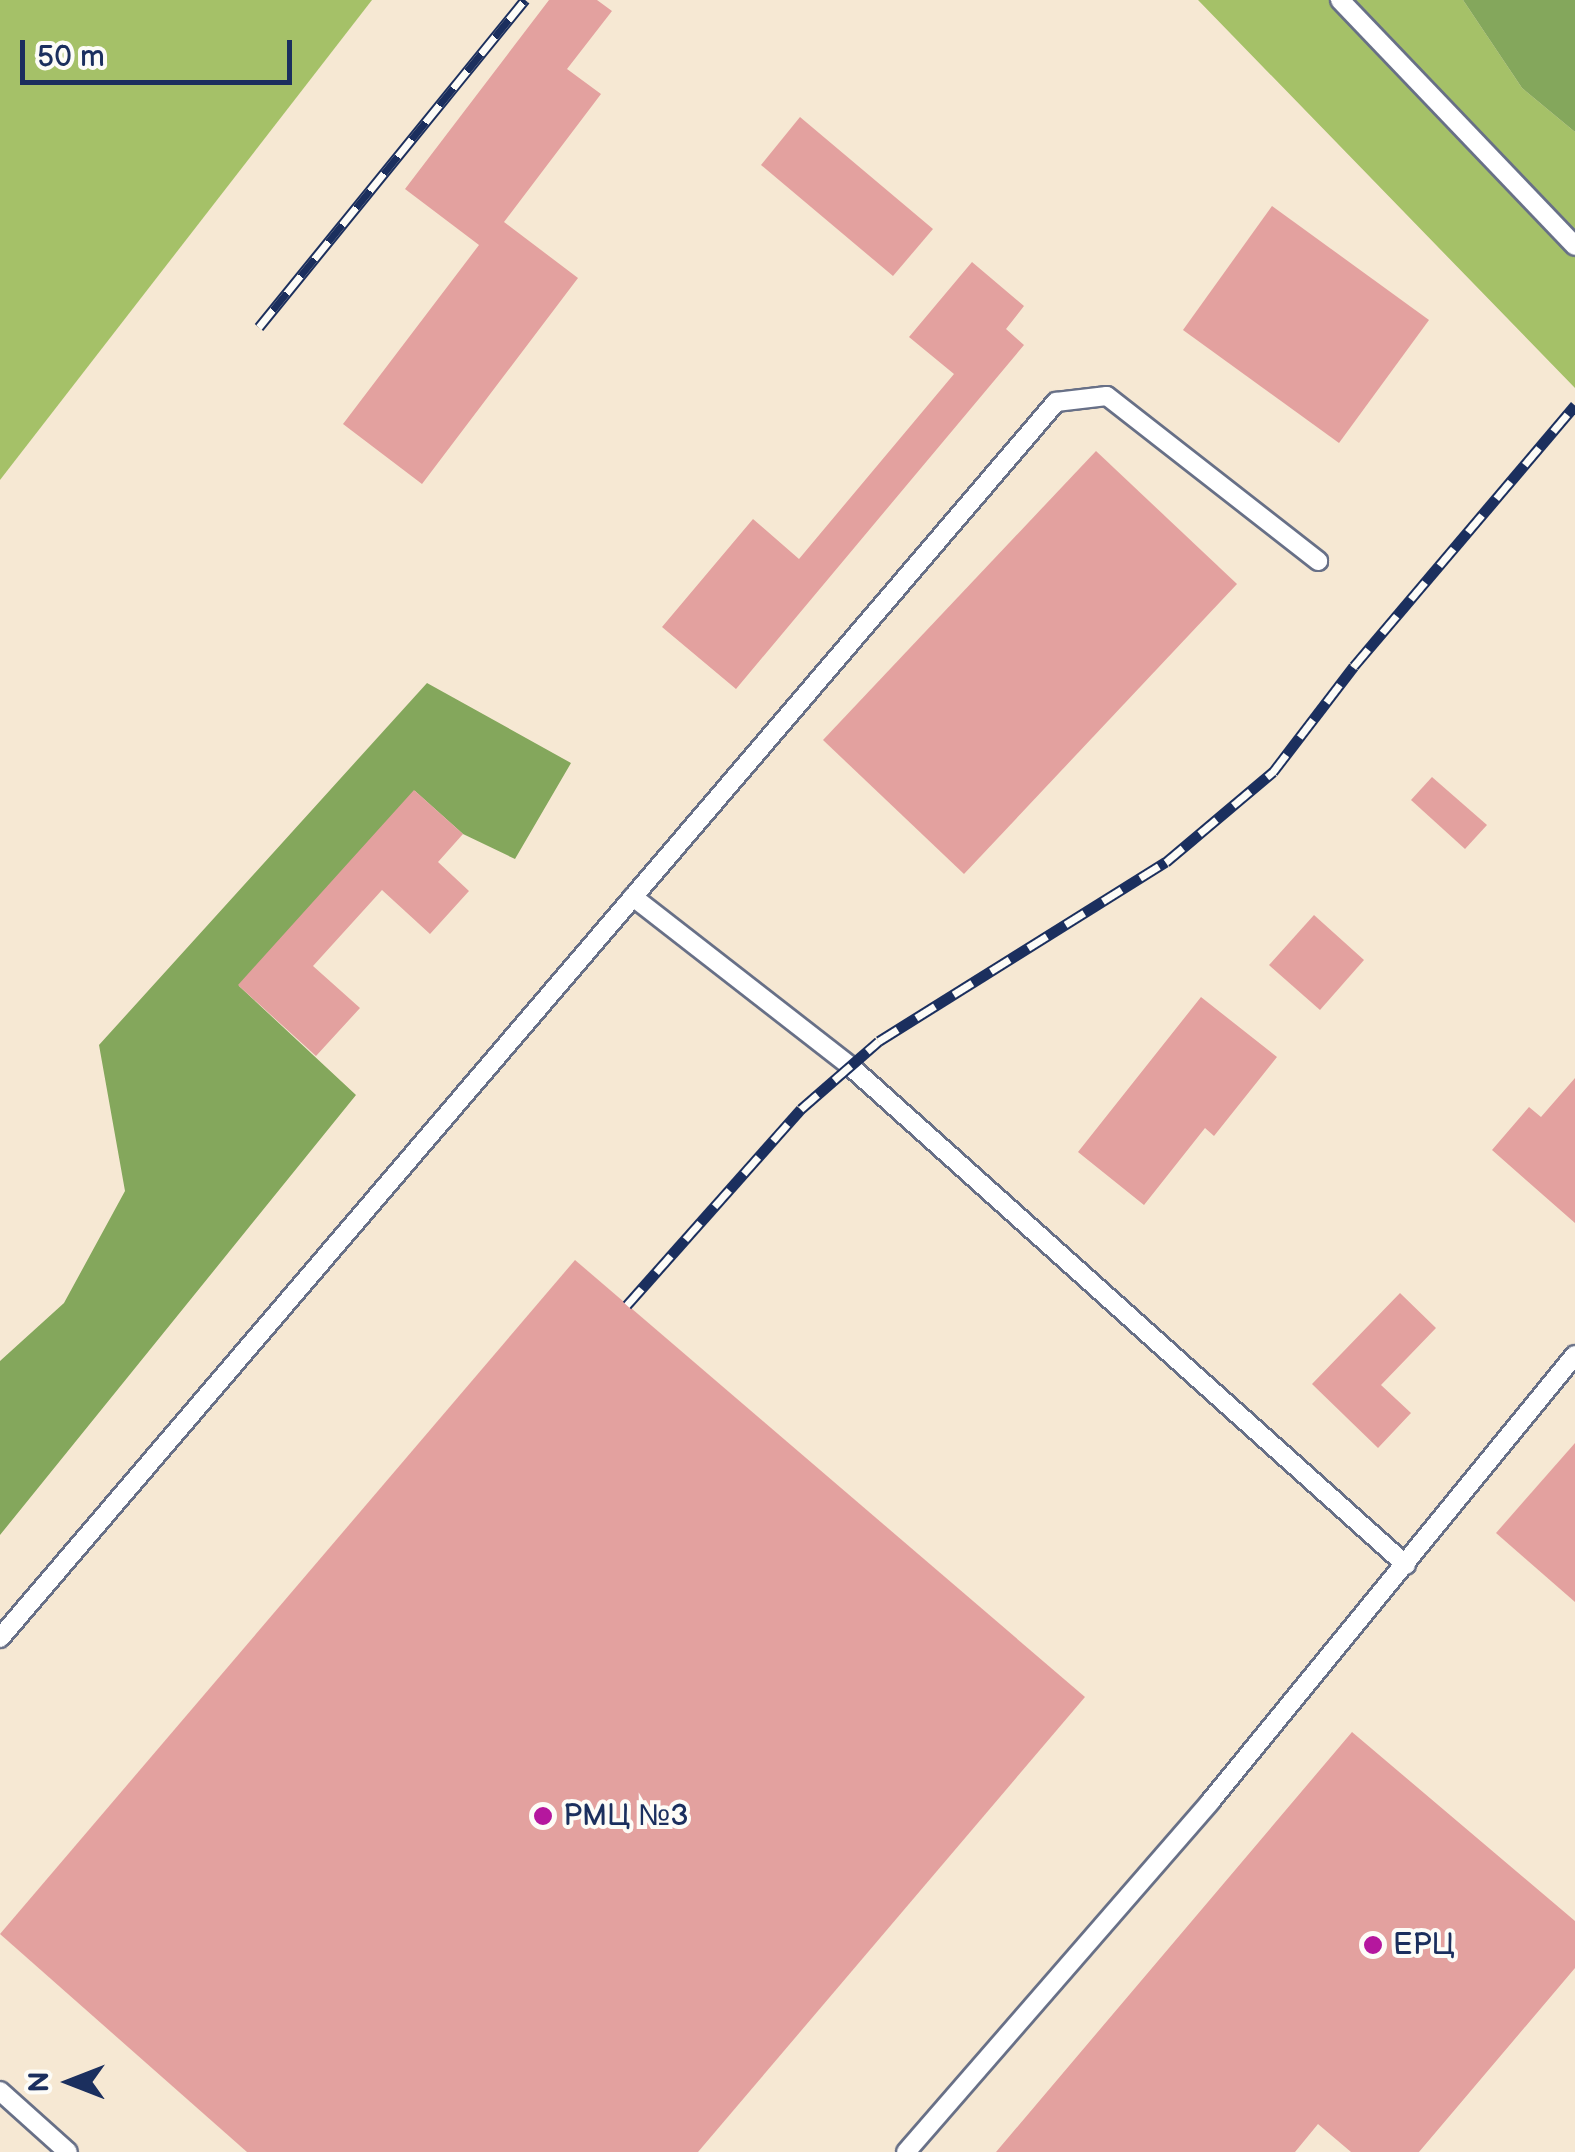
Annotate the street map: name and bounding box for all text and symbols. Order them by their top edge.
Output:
scale bar [25,20,298,82]
text: 50 m [37,39,105,75]
place label: РМЦ №3 [563,1798,689,1834]
marker: РМЦ №3 [532,1805,554,1827]
place label: ЕРЦ [1393,1927,1454,1963]
marker: ЕРЦ [1362,1934,1384,1956]
north arrow [20,2032,120,2132]
text: N [23,2071,56,2093]

